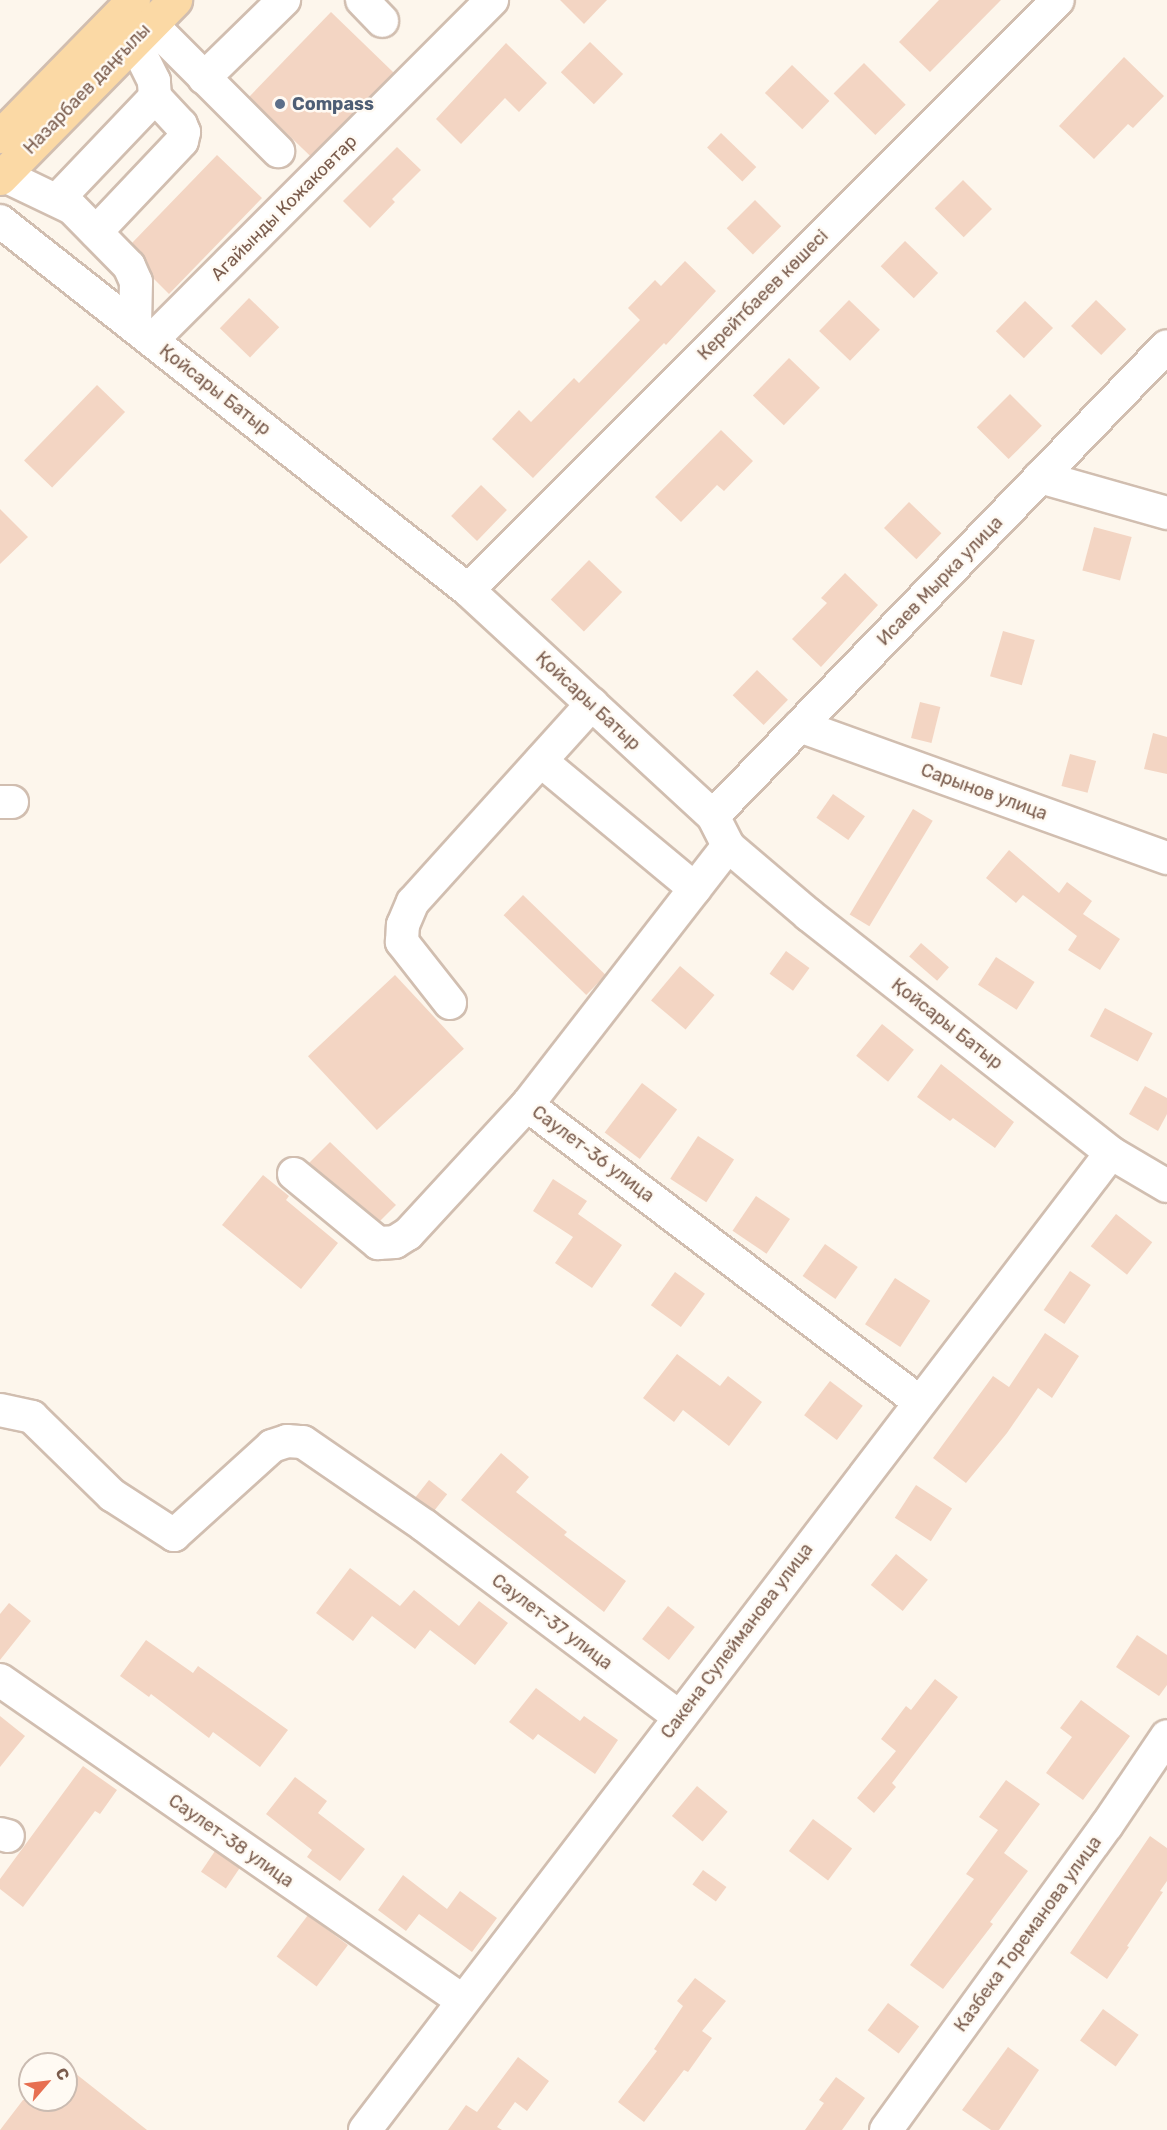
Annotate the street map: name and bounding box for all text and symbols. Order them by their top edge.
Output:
street label: Назарбаев даңғылы [19,19,155,159]
place label: Compass [292,93,374,115]
marker: Compass [273,97,287,111]
street label: Агайынды Кожаковтар [207,131,361,285]
street label: Керейтбаеев көшесі [693,225,833,365]
street label: Қойсары Батыр [155,340,275,440]
street label: Исаев Мырка улица [873,512,1007,650]
street label: Қойсары Батыр [531,647,645,755]
street label: Сарынов улица [918,759,1050,825]
street label: Қойсары Батыр [887,974,1007,1074]
street label: Саулет-36 улица [528,1101,658,1207]
street label: Сакена Сулейманова улица [656,1539,818,1743]
street label: Саулет-37 улица [487,1570,617,1674]
street label: Саулет-38 улица [164,1790,298,1892]
street label: Казбека Тореманова улица [950,1832,1106,2036]
north arrow [18,2052,78,2112]
text: С [52,2065,74,2084]

